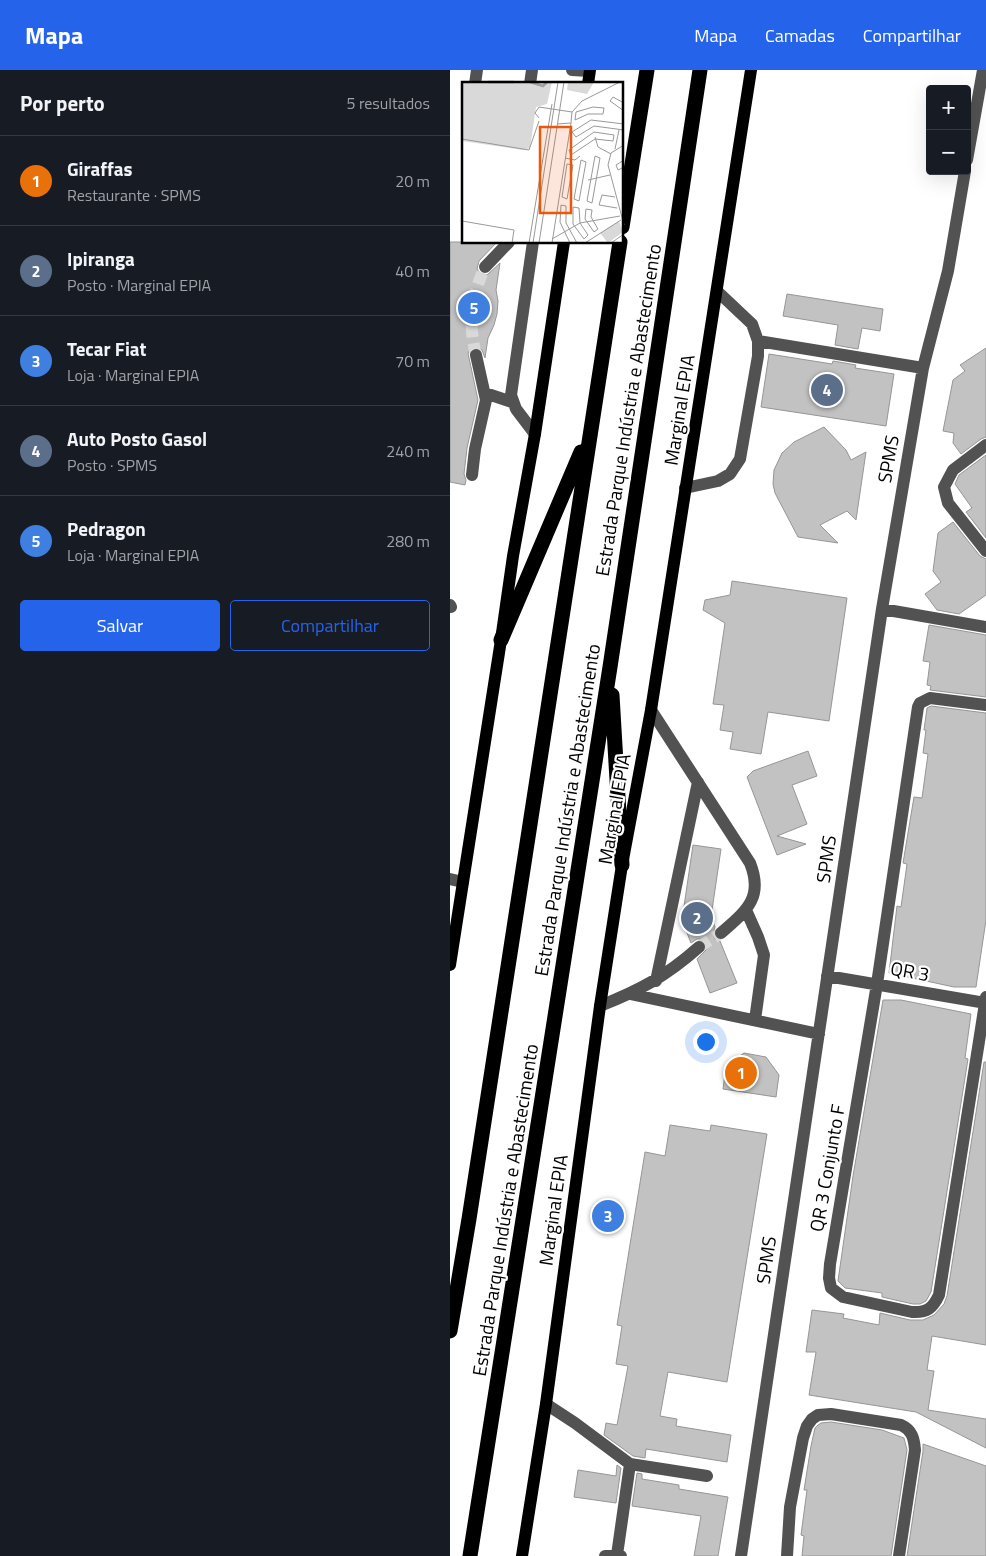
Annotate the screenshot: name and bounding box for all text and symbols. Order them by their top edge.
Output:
text: Mapa [25,17,83,53]
text: Mapa [694,22,737,49]
text: Camadas [765,22,835,49]
text: Compartilhar [863,22,961,49]
inset map [462,82,624,244]
map controls [926,85,971,175]
button: + [926,85,971,130]
text: Por perto [20,87,105,119]
text: 5 resultados [346,91,430,115]
button: − [926,130,971,175]
text: Giraffas [67,154,133,183]
text: 1 [32,169,40,193]
text: 20 m [395,169,430,193]
text: Restaurante · SPMS [67,183,201,207]
street label: Estrada Parque Indústria e Abastecimento [587,242,668,578]
text: Ipiranga [67,244,135,273]
text: 2 [32,259,40,283]
text: 40 m [395,259,430,283]
text: Posto · Marginal EPIA [67,273,211,297]
pin: 5 [458,289,490,327]
text: Tecar Fiat [67,334,146,363]
text: 3 [32,349,40,373]
text: 70 m [395,349,430,373]
street label: Marginal EPIA [655,352,702,467]
text: Loja · Marginal EPIA [67,363,199,387]
pin: 4 [811,371,843,409]
text: Auto Posto Gasol [67,424,207,453]
street label: SPMS [869,433,906,485]
text: 4 [32,439,40,463]
text: 240 m [386,439,430,463]
text: Posto · SPMS [67,453,157,477]
text: Pedragon [67,514,146,543]
text: 5 [32,529,40,553]
text: 280 m [386,529,430,553]
text: Loja · Marginal EPIA [67,543,199,567]
button: Salvar [20,600,220,651]
button: Compartilhar [230,600,430,651]
street label: Estrada Parque Indústria e Abastecimento [526,642,607,978]
street label: Marginal EPIA [590,751,638,867]
street label: SPMS [808,833,843,885]
pin: 2 [681,899,713,937]
street label: QR 3 [888,953,932,988]
your location [693,1029,719,1055]
street label: Estrada Parque Indústria e Abastecimento [464,1042,545,1378]
pin: 1 [725,1054,757,1092]
street label: QR 3 Conjunto F [801,1102,852,1234]
street label: Marginal EPIA [530,1152,575,1267]
pin: 3 [592,1197,624,1235]
street label: SPMS [748,1234,783,1286]

